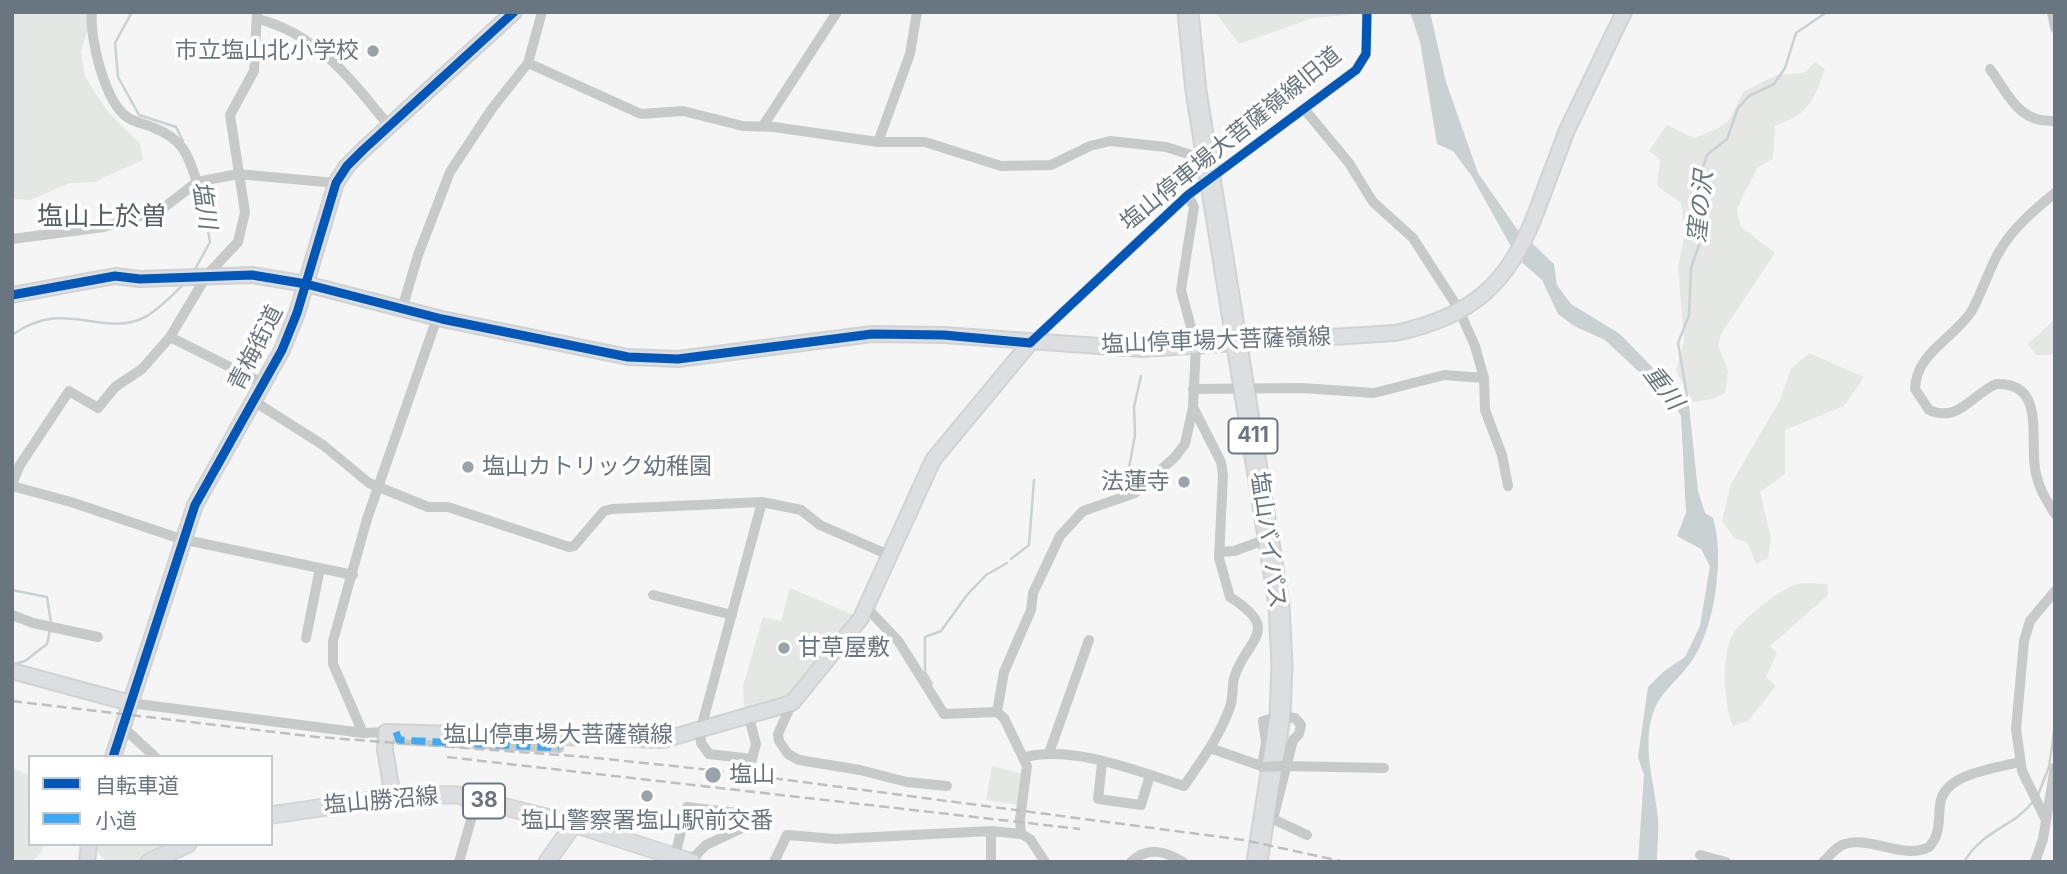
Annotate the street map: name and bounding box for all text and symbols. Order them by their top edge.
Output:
place label: 市立塩山北小学校 [175,37,359,65]
street label: 塩山停車場大菩薩嶺線旧道 [1115,41,1347,237]
marker: 市立塩山北小学校 [365,43,381,59]
water label: 窪の沢 [1683,170,1719,244]
water label: 塩川 [186,179,222,231]
district label: 塩山上於曽 [37,201,167,233]
street label: 青梅街道 [223,301,289,395]
street label: 塩山停車場大菩薩嶺線 [1101,323,1331,359]
water label: 重川 [1637,360,1689,416]
road number: 411 [1228,418,1278,453]
place label: 塩山カトリック幼稚園 [482,453,712,481]
marker: 塩山カトリック幼稚園 [460,459,476,475]
place label: 法蓮寺 [1101,468,1170,496]
street label: 塩山バイパス [1245,470,1291,610]
marker: 法蓮寺 [1176,474,1192,490]
place label: 甘草屋敷 [798,634,890,662]
marker: 甘草屋敷 [776,640,792,656]
street label: 塩山停車場大菩薩嶺線 [443,721,673,749]
legend [28,755,273,846]
place label: 塩山 [729,761,775,789]
marker: 塩山 [703,765,723,785]
text: 自転車道 [95,773,179,798]
street label: 塩山勝沼線 [323,782,439,820]
road number: 38 [463,784,505,818]
marker: 塩山警察署塩山駅前交番 [639,788,655,804]
place label: 塩山警察署塩山駅前交番 [521,807,773,835]
text: 小道 [95,808,137,833]

